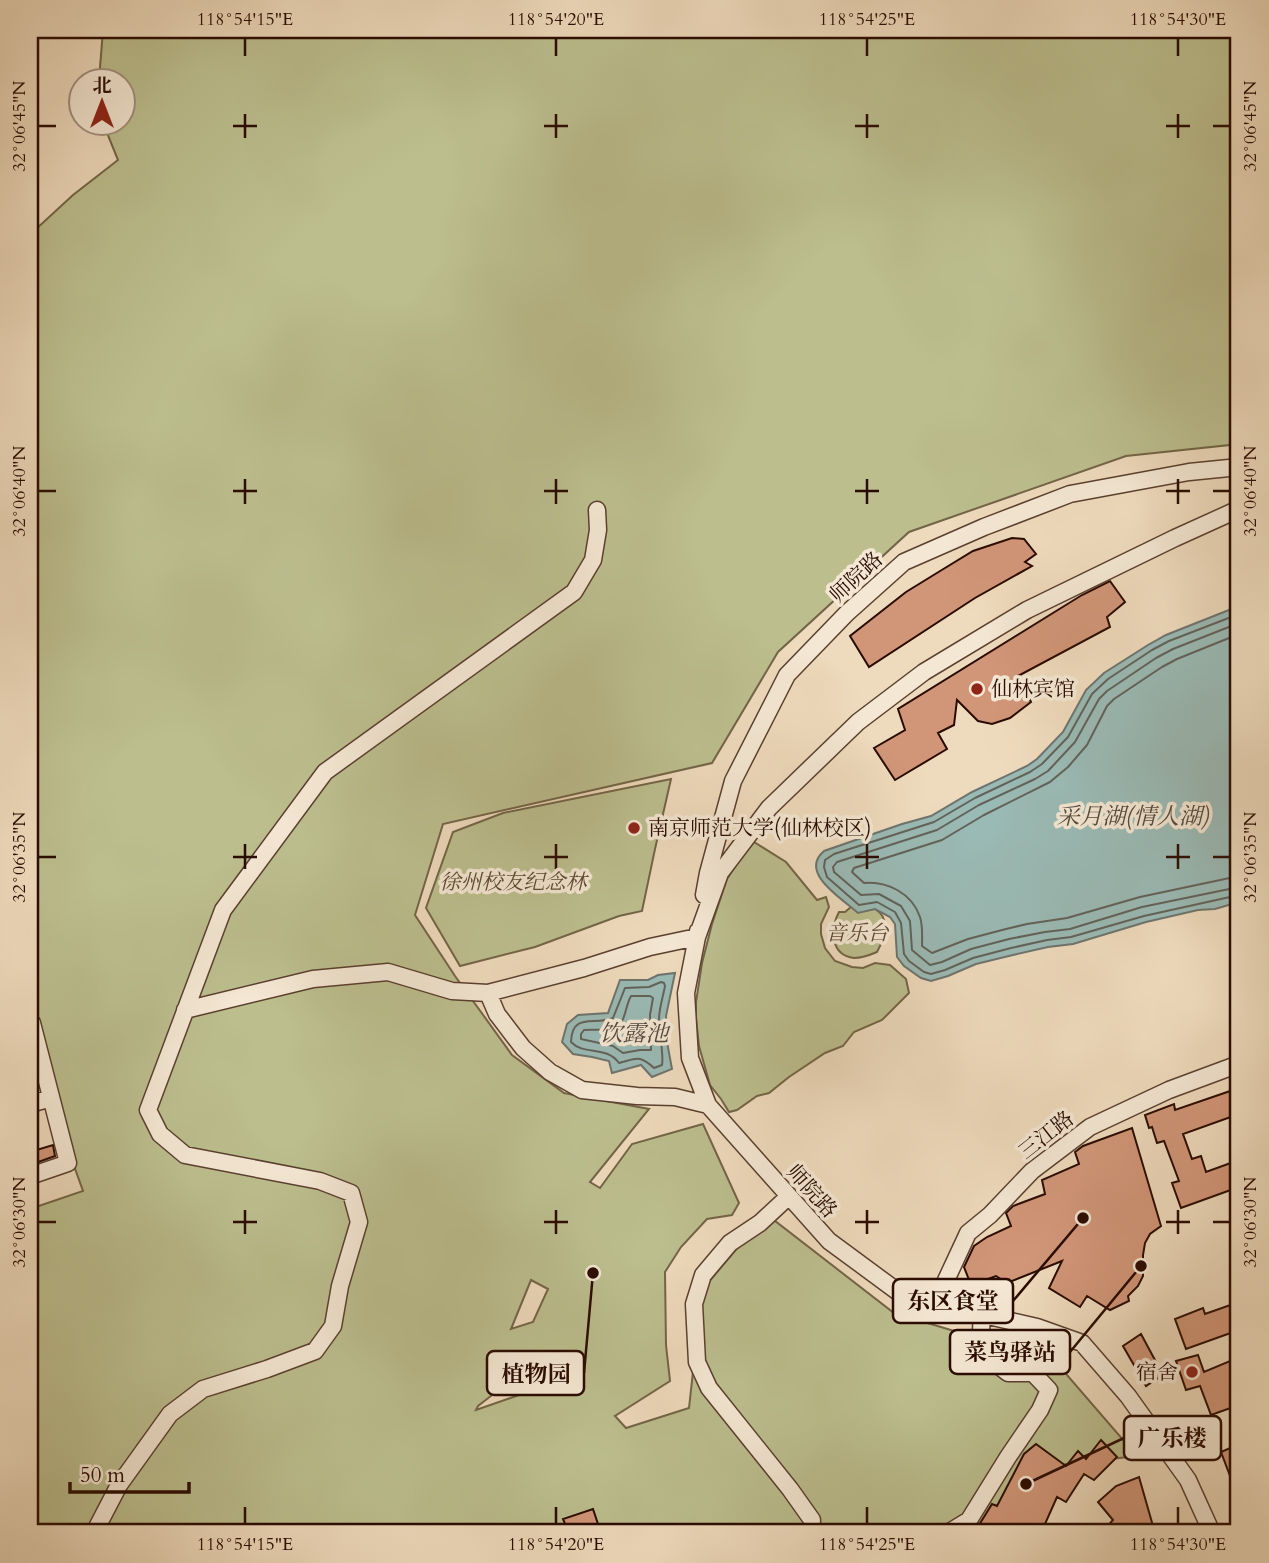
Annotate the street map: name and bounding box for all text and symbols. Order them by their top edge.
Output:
text: 118°54'15"E [197,7,293,32]
text: 118°54'20"E [508,7,604,32]
text: 118°54'25"E [819,7,915,32]
text: 118°54'30"E [1130,7,1226,32]
north arrow [66,66,136,136]
text: 北 [92,73,112,99]
text: 32°06'45"N [7,80,32,172]
text: 32°06'45"N [1238,80,1263,172]
text: 32°06'40"N [7,445,32,537]
text: 32°06'40"N [1238,445,1263,537]
street label: 师院路 [823,545,889,609]
place label: 仙林宾馆 [991,675,1075,704]
marker: 仙林宾馆 [969,681,985,697]
water label: 采月湖(情人湖) [1056,801,1210,832]
text: 32°06'35"N [7,811,32,903]
text: 32°06'35"N [1238,811,1263,903]
place label: 南京师范大学(仙林校区) [648,814,871,843]
marker: 南京师范大学(仙林校区) [626,820,642,836]
park label: 徐州校友纪念林 [440,868,589,897]
park label: 音乐台 [826,919,889,948]
water label: 饮露池 [600,1018,672,1049]
street label: 三江路 [1013,1105,1080,1166]
street label: 师院路 [780,1158,843,1224]
text: 32°06'30"N [7,1176,32,1268]
text: 32°06'30"N [1238,1176,1263,1268]
callout: 东区食堂 [893,1279,1013,1323]
text: 东区食堂 [907,1286,999,1317]
callout: 菜鸟驿站 [950,1330,1070,1374]
text: 菜鸟驿站 [964,1337,1056,1368]
callout: 植物园 [487,1351,584,1395]
place label: 宿舍 [1136,1358,1178,1387]
text: 植物园 [502,1359,571,1390]
marker: 宿舍 [1184,1364,1200,1380]
callout: 广乐楼 [1124,1416,1221,1460]
text: 广乐楼 [1138,1423,1207,1454]
scale bar [70,1451,189,1495]
text: 50 m [80,1461,125,1490]
text: 118°54'15"E [197,1532,293,1557]
text: 118°54'20"E [508,1532,604,1557]
text: 118°54'25"E [819,1532,915,1557]
text: 118°54'30"E [1130,1532,1226,1557]

